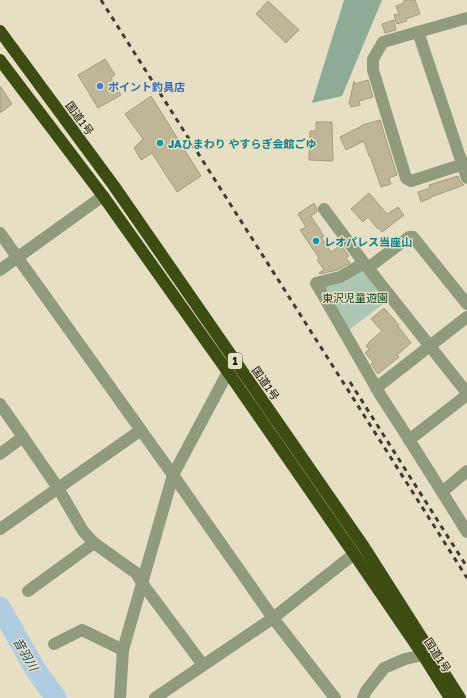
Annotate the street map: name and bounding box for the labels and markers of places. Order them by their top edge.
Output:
place label: ポイント釣具店 [108,80,185,93]
marker: ポイント釣具店 [95,81,105,91]
place label: JAひまわり やすらぎ会館ごゆ [168,137,317,150]
marker: JAひまわり やすらぎ会館ごゆ [155,138,165,148]
place label: レオパレス当座山 [324,235,412,248]
marker: レオパレス当座山 [311,236,321,246]

